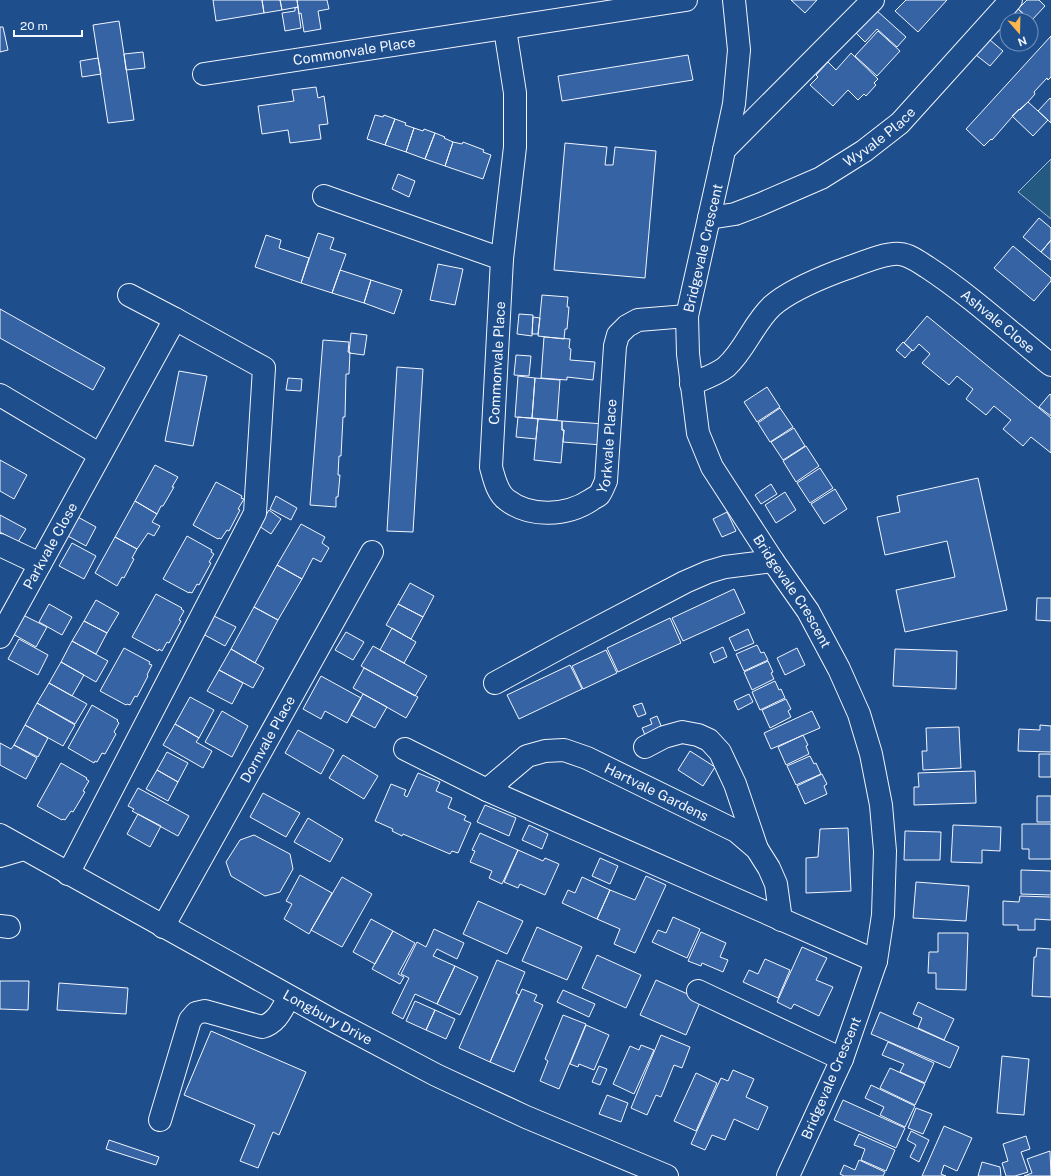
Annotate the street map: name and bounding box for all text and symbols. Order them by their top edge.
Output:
scale bar [14,12,82,38]
north arrow [999,12,1039,52]
text: 20 m [20,19,48,33]
street label: Commonvale Place [292,34,417,68]
text: N [1016,34,1029,49]
street label: Wyvale Place [840,104,918,170]
street label: Bridgevale Crescent [680,182,726,314]
street label: Ashvale Close [958,286,1038,356]
street label: Commonvale Place [486,301,508,425]
street label: Yorkvale Place [593,398,619,496]
street label: Parkvale Close [20,500,80,592]
street label: Bridgevale Crescent [750,532,834,651]
street label: Dornvale Place [237,693,298,786]
street label: Hartvale Gardens [602,760,711,824]
street label: Longbury Drive [280,986,375,1048]
street label: Bridgevale Crescent [798,1014,864,1142]

